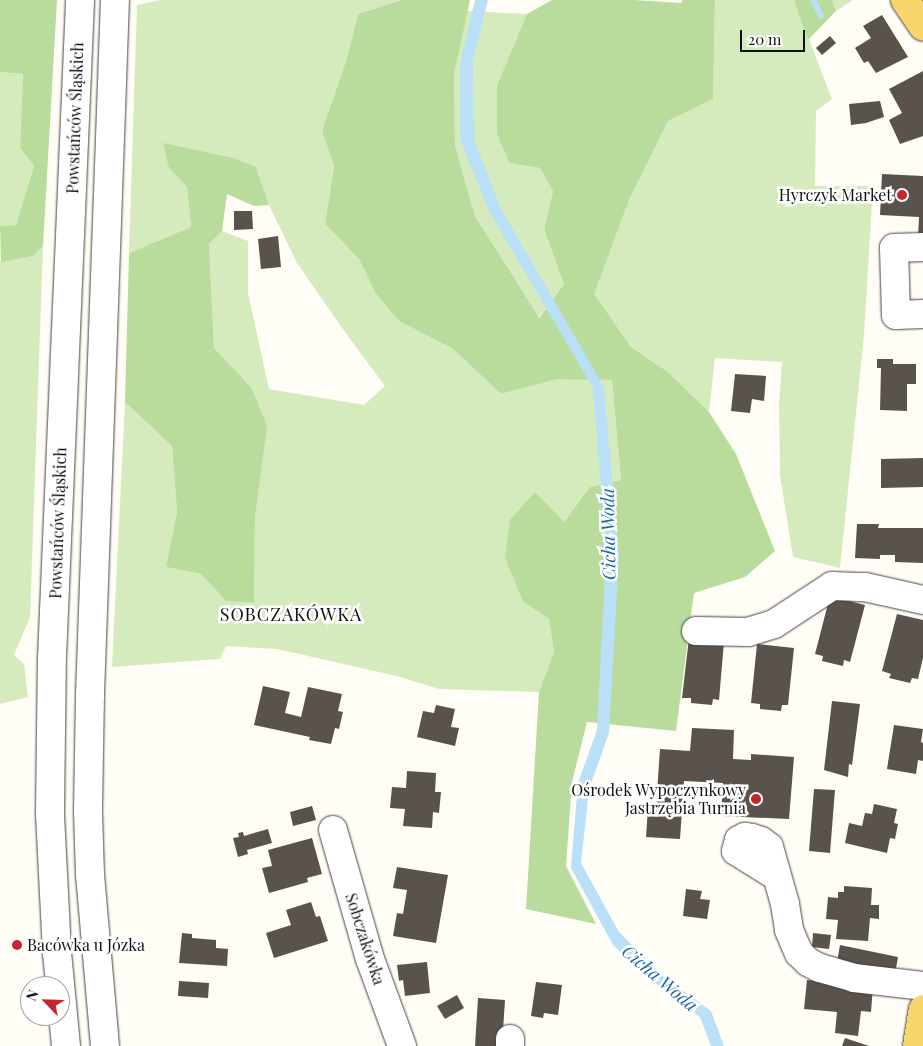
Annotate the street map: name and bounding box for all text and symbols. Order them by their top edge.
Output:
scale bar [743,20,808,52]
text: 20 m [748,29,781,49]
street label: Powstańców Śląskich [63,42,87,194]
place label: Hyrczyk Market [779,185,892,205]
marker: Hyrczyk Market [896,189,908,201]
street label: Powstańców Śląskich [46,447,70,599]
water label: Cicha Woda [596,488,620,580]
district label: SOBCZAKÓWKA [218,603,364,625]
place label: Ośrodek Wypoczynkowy Jastrzębia Turnia [571,780,746,818]
marker: Ośrodek Wypoczynkowy Jastrzębia Turnia [750,793,762,805]
street label: Sobczakówka [341,891,389,987]
place label: Bacówka u Józka [27,935,145,955]
marker: Bacówka u Józka [11,939,23,951]
water label: Cicha Woda [618,940,702,1016]
north arrow [20,976,70,1026]
text: N [21,987,42,1004]

